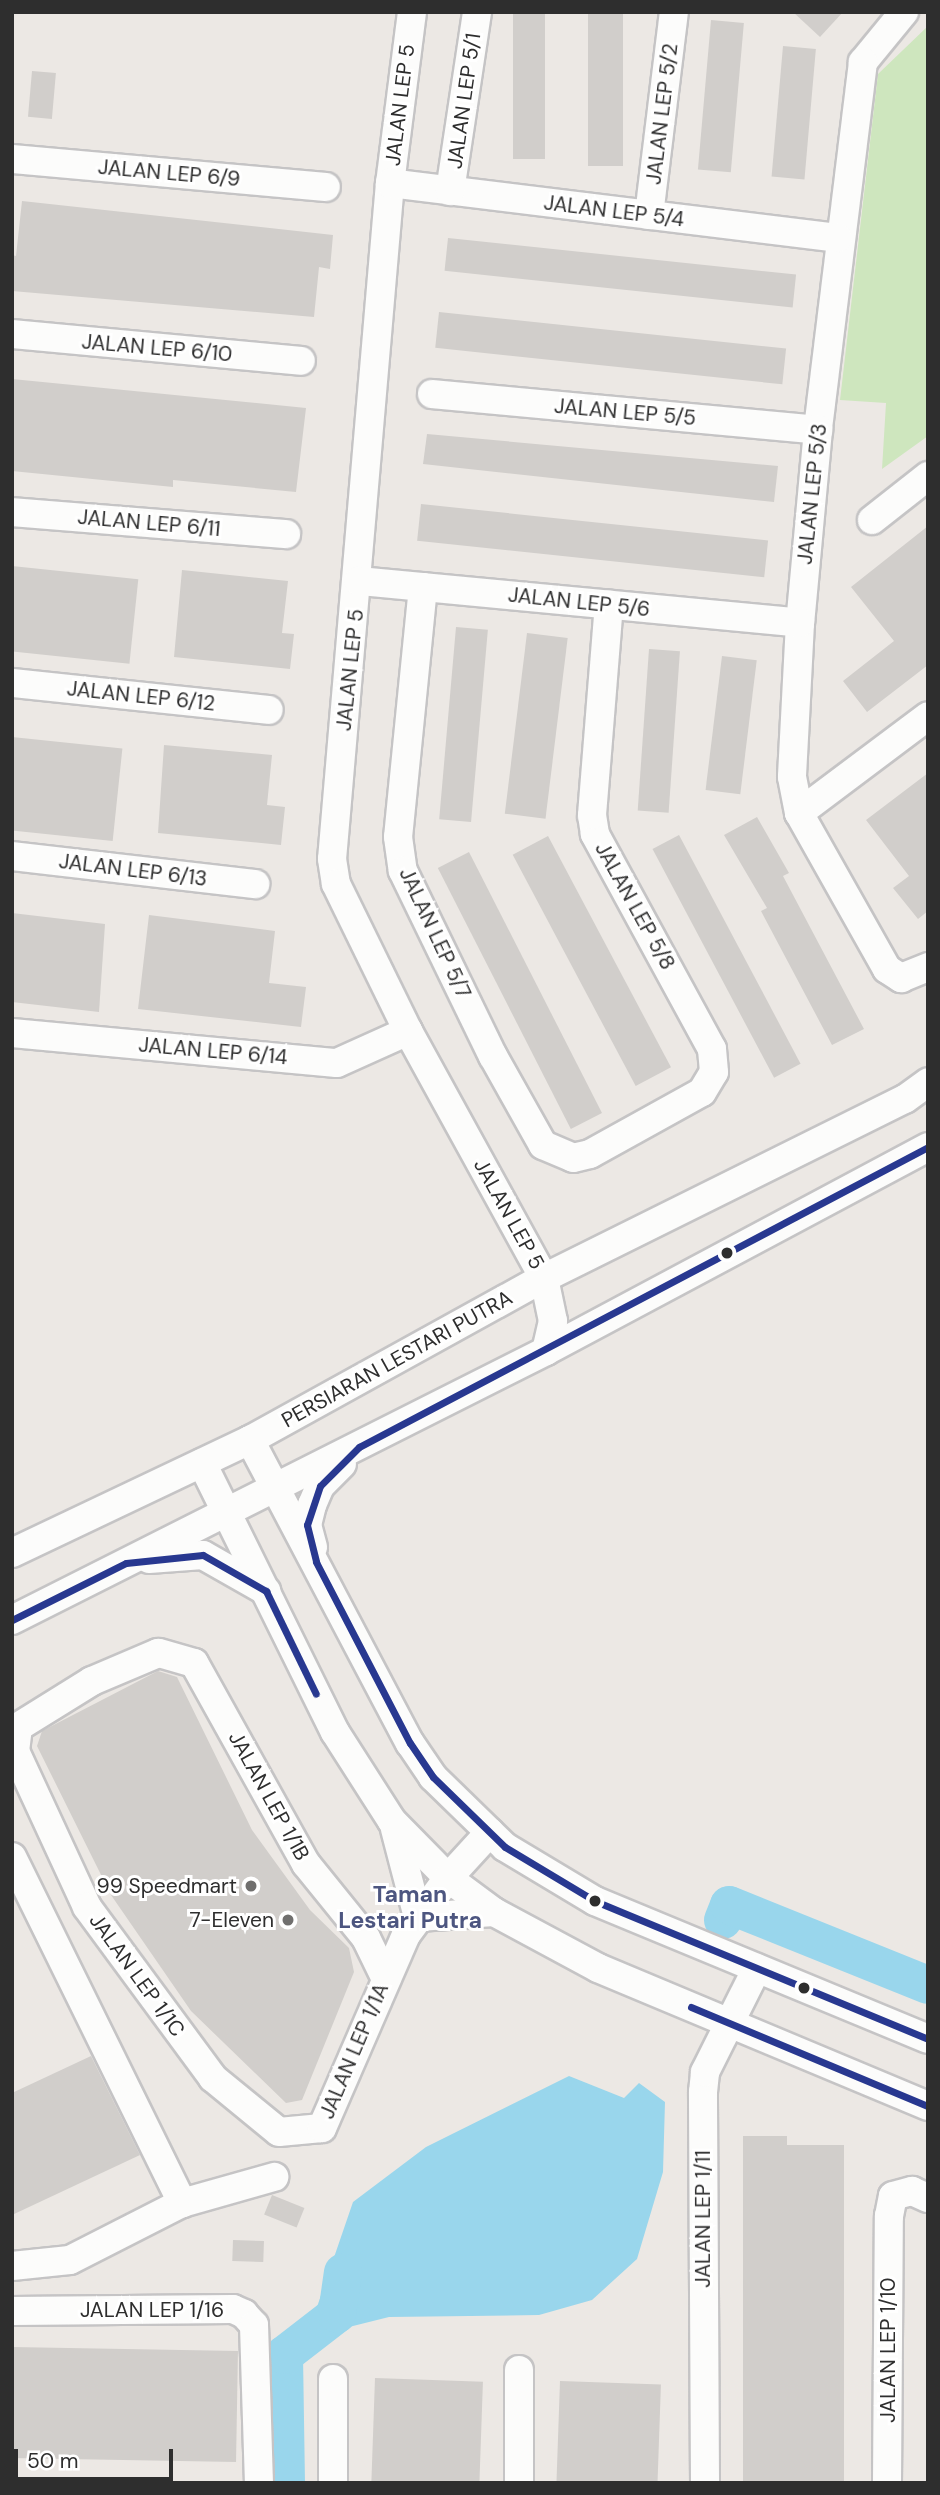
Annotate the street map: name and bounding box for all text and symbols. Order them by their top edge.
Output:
street label: JALAN LEP 5/1 [442,32,486,170]
street label: JALAN LEP 5/2 [641,42,683,186]
street label: JALAN LEP 5 [380,43,420,167]
street label: JALAN LEP 6/9 [97,154,241,192]
street label: JALAN LEP 5/4 [542,190,686,232]
street label: JALAN LEP 6/10 [81,329,233,367]
street label: JALAN LEP 5/5 [553,393,697,431]
street label: JALAN LEP 5/3 [792,422,832,566]
street label: JALAN LEP 6/11 [77,504,221,542]
street label: JALAN LEP 5/6 [507,582,651,622]
street label: JALAN LEP 5 [331,608,369,732]
street label: JALAN LEP 6/12 [66,676,216,716]
street label: JALAN LEP 5/8 [590,838,680,974]
street label: JALAN LEP 6/13 [57,848,209,892]
street label: JALAN LEP 5/7 [394,864,476,1002]
street label: JALAN LEP 6/14 [137,1032,289,1070]
street label: JALAN LEP 5 [468,1154,550,1274]
unlabelled marker [720,1246,734,1260]
street label: PERSIARAN LESTARI PUTRA [277,1285,517,1433]
street label: JALAN LEP 1/1B [223,1727,315,1865]
place label: 99 Speedmart [97,1873,237,1899]
marker: 99 Speedmart [243,1878,259,1894]
district label: Taman Lestari Putra [338,1880,482,1934]
unlabelled marker [588,1894,602,1908]
place label: 7-Eleven [190,1907,274,1933]
street label: JALAN LEP 1/1C [84,1909,190,2041]
marker: 7-Eleven [280,1912,296,1928]
street label: JALAN LEP 1/1A [314,1979,394,2123]
unlabelled marker [797,1981,811,1995]
street label: JALAN LEP 1/11 [690,2150,716,2288]
street label: JALAN LEP 1/10 [875,2277,901,2423]
street label: JALAN LEP 1/16 [80,2297,224,2323]
scale bar [18,2436,177,2480]
text: 50 m [27,2447,78,2475]

